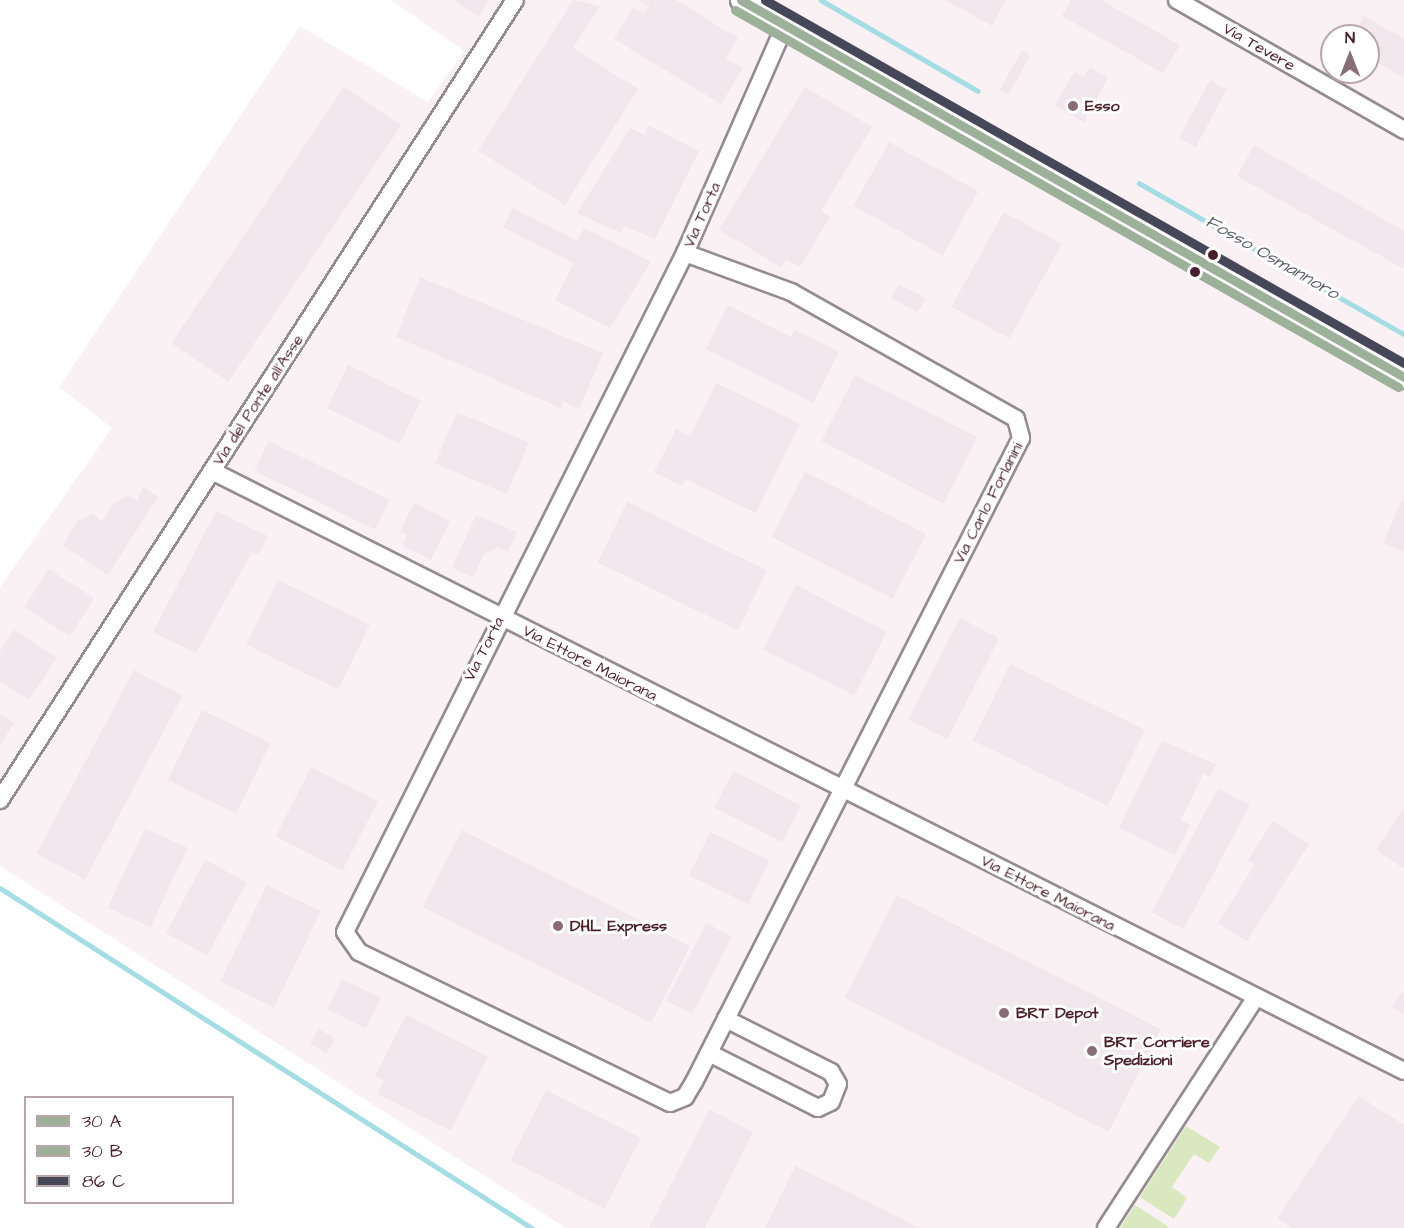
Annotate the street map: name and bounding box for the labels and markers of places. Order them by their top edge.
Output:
place label: Esso [1085,96,1120,116]
marker: Esso [1066,99,1080,113]
unlabelled marker [1207,249,1219,261]
unlabelled marker [1189,266,1201,278]
place label: DHL Express [570,916,667,936]
marker: DHL Express [551,919,565,933]
place label: BRT Depot [1016,1003,1099,1023]
marker: BRT Depot [997,1006,1011,1020]
place label: BRT Corriere Spedizioni [1104,1032,1210,1070]
marker: BRT Corriere Spedizioni [1085,1044,1099,1058]

